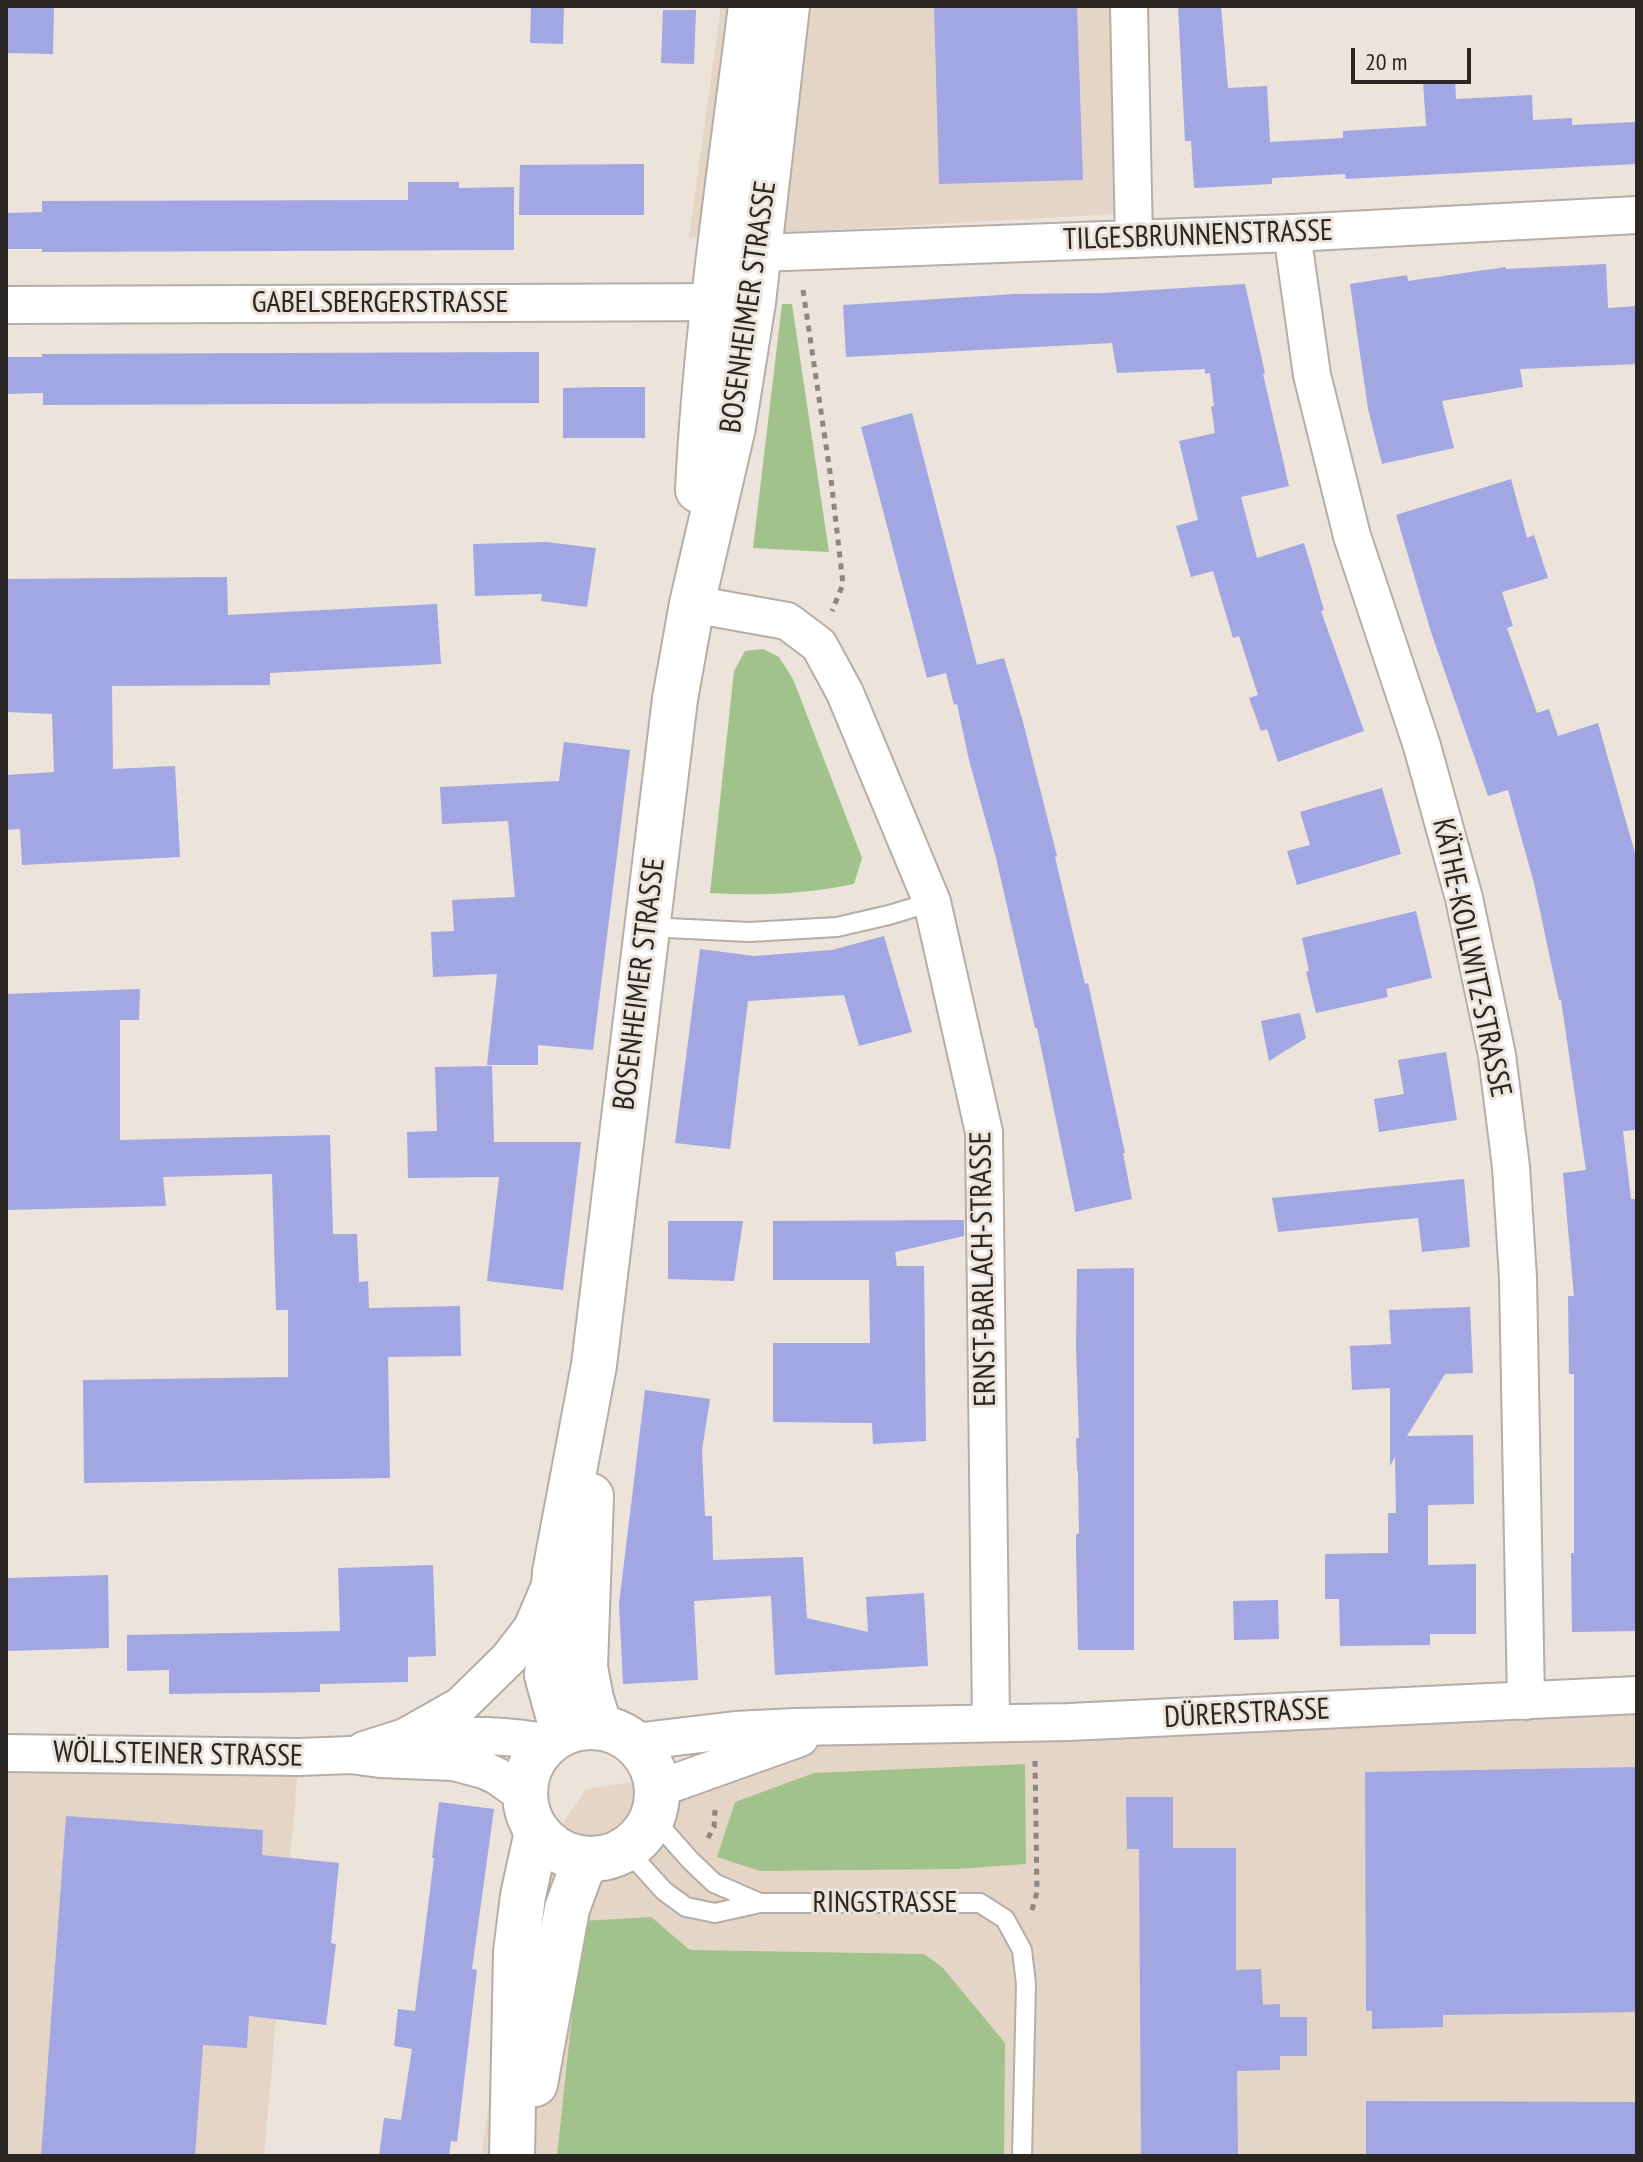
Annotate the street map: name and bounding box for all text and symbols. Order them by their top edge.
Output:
scale bar [1355,32,1475,82]
text: 20 m [1365,46,1407,77]
street label: BOSENHEIMER STRASSE [714,179,784,435]
street label: TILGESBRUNNENSTRASSE [1063,213,1333,259]
street label: GABELSBERGERSTRASSE [252,285,508,321]
street label: KÄTHE-KOLLWITZ-STRASSE [1424,816,1518,1100]
street label: BOSENHEIMER STRASSE [607,856,673,1112]
street label: ERNST-BARLACH-STRASSE [964,1131,1004,1407]
street label: DÜRERSTRASSE [1163,1692,1331,1736]
street label: WÖLLSTEINER STRASSE [53,1735,303,1775]
street label: RINGSTRASSE [813,1885,957,1921]

